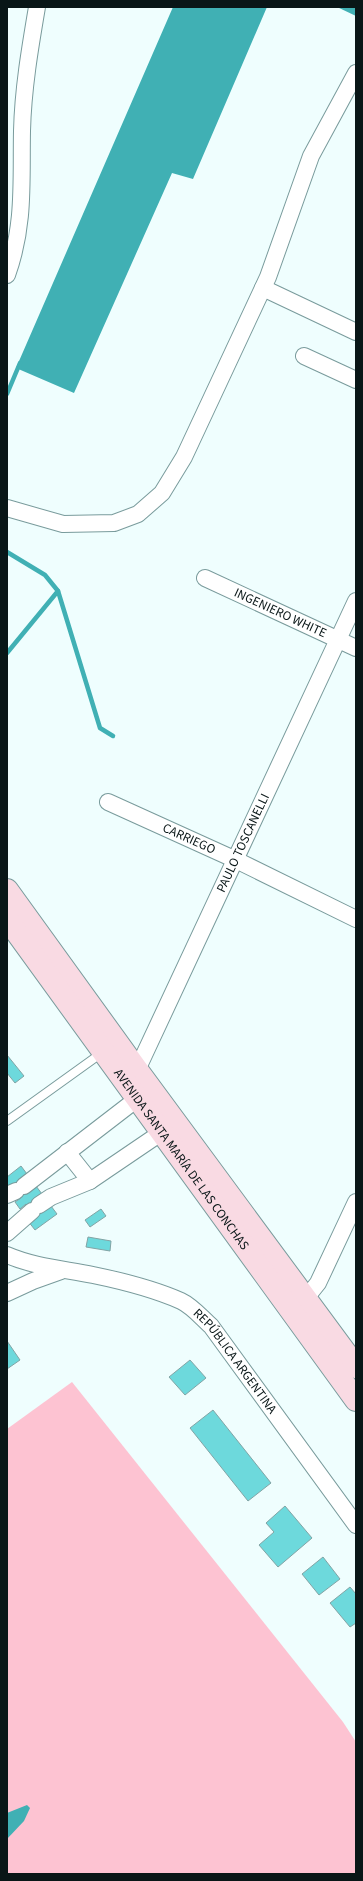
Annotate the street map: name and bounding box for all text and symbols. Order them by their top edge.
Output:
street label: INGENIERO WHITE [231,584,330,642]
street label: PAULO TOSCANELLI [212,791,274,895]
street label: CARRIEGO [160,819,218,859]
street label: AVENIDA SANTA MARÍA DE LAS CONCHAS [110,1065,253,1254]
street label: REPÚBLICA ARGENTINA [189,1304,282,1418]

